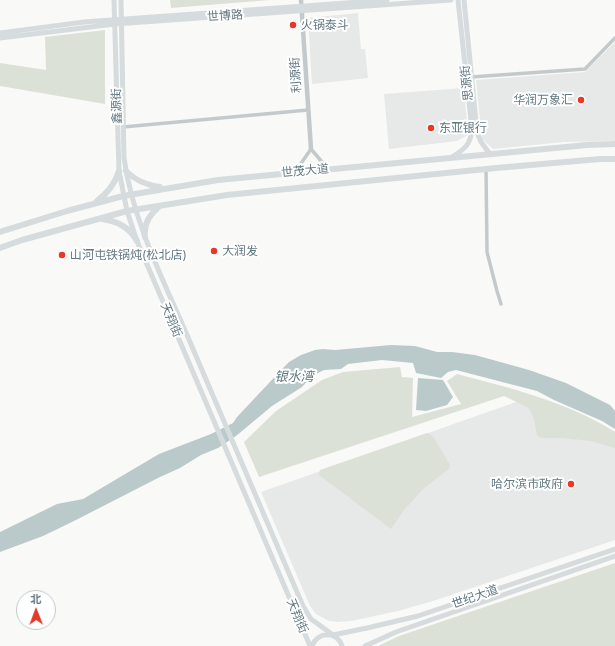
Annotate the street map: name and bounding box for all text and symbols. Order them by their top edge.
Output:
street label: 世博路 [207,8,243,24]
place label: 火锅泰斗 [301,18,349,32]
marker: 火锅泰斗 [288,20,298,30]
street label: 利源街 [288,57,304,93]
street label: 思源街 [458,64,476,102]
street label: 鑫源街 [109,88,125,124]
place label: 华润万象汇 [513,93,573,107]
marker: 华润万象汇 [576,95,586,105]
place label: 东亚银行 [439,121,487,135]
marker: 东亚银行 [426,123,436,133]
street label: 世茂大道 [280,162,330,180]
place label: 大润发 [222,244,258,258]
marker: 大润发 [209,246,219,256]
place label: 山河屯铁锅炖(松北店) [70,248,187,262]
marker: 山河屯铁锅炖(松北店) [57,250,67,260]
street label: 天翔街 [157,301,185,339]
water label: 银水湾 [275,369,313,385]
place label: 哈尔滨市政府 [491,477,563,491]
marker: 哈尔滨市政府 [566,479,576,489]
street label: 世纪大道 [450,582,500,612]
north arrow [16,590,56,630]
text: 北 [30,592,41,606]
street label: 天翔街 [283,597,311,635]

